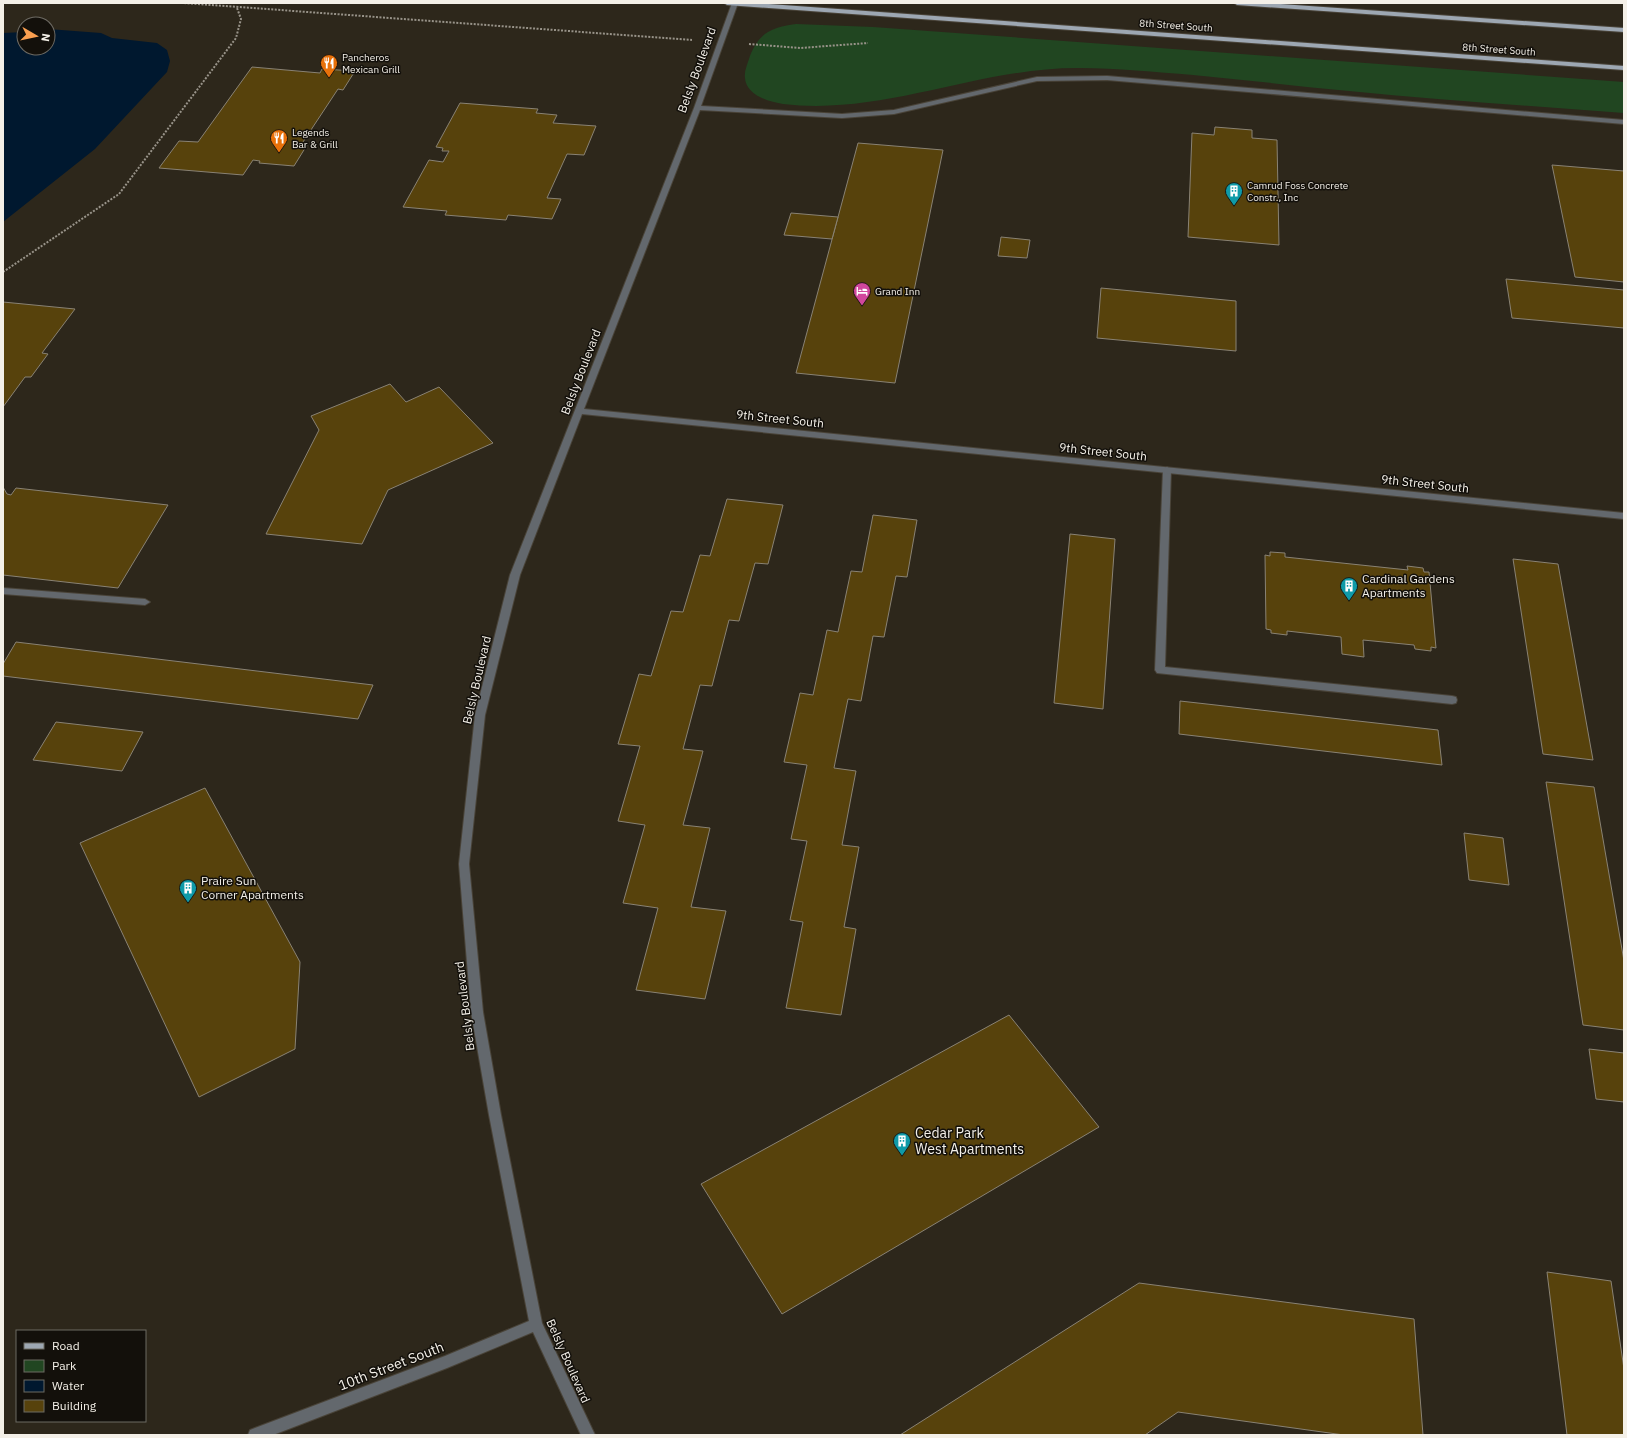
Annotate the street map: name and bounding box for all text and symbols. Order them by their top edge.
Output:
north arrow [16,16,56,56]
street label: 8th Street South [1139,16,1213,35]
street label: Belsly Boulevard [674,25,719,115]
text: N [38,33,53,43]
street label: 8th Street South [1462,40,1536,59]
place label: Pancheros Mexican Grill [342,51,400,76]
restaurant icon: Pancheros Mexican Grill [319,53,339,78]
place label: Legends Bar & Grill [292,126,338,151]
restaurant icon: Legends Bar & Grill [269,128,289,153]
place label: Camrud Foss Concrete Constr., Inc [1247,179,1349,204]
building icon: Camrud Foss Concrete Constr., Inc [1224,181,1244,206]
hotel icon: Grand Inn [852,281,872,306]
place label: Grand Inn [875,285,920,298]
street label: Belsly Boulevard [557,327,604,417]
street label: 9th Street South [735,406,825,431]
street label: 9th Street South [1058,439,1148,464]
street label: 9th Street South [1380,471,1470,496]
place label: Cardinal Gardens Apartments [1362,571,1455,600]
building icon: Cardinal Gardens Apartments [1339,576,1359,601]
street label: Belsly Boulevard [459,634,494,725]
place label: Praire Sun Corner Apartments [201,873,304,902]
building icon: Praire Sun Corner Apartments [178,878,198,903]
street label: Belsly Boulevard [452,960,477,1052]
place label: Cedar Park West Apartments [915,1124,1024,1158]
building icon: Cedar Park West Apartments [892,1131,912,1156]
street label: Belsly Boulevard [543,1317,594,1405]
legend [16,1330,146,1422]
text: Road [52,1338,80,1353]
street label: 10th Street South [336,1338,446,1394]
text: Park [52,1358,77,1373]
text: Water [52,1378,85,1393]
text: Building [52,1398,97,1413]

